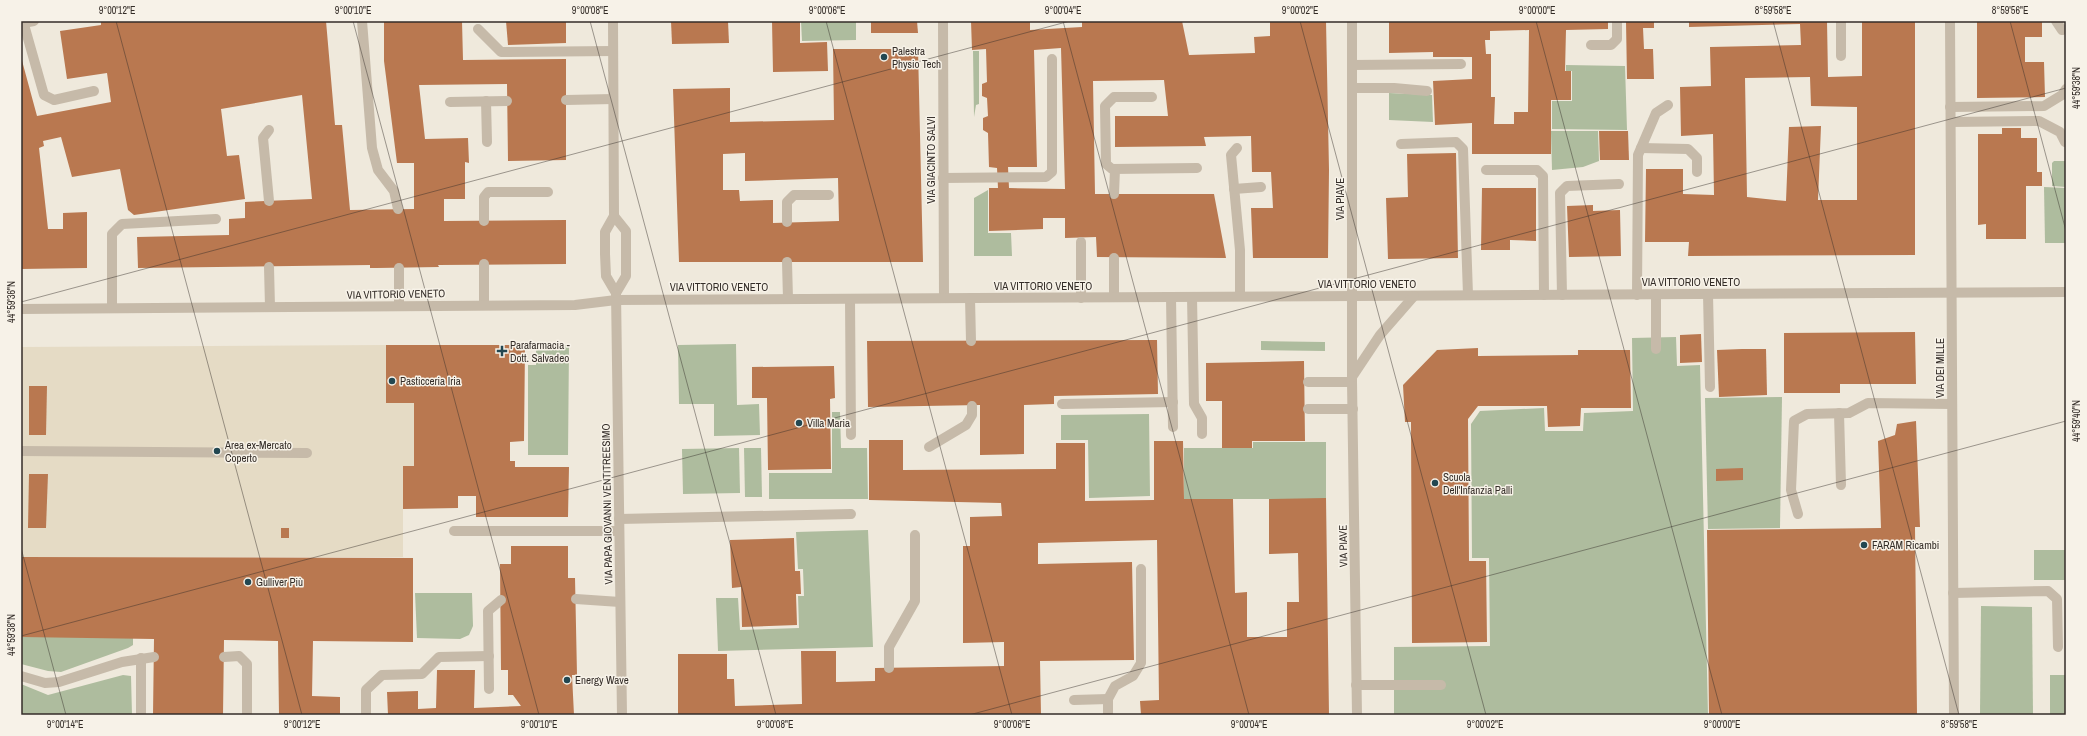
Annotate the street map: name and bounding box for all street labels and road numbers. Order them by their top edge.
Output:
street label: VIA GIACINTO SALVI [924,116,938,204]
street label: VIA PIAVE [1333,178,1347,220]
street label: VIA VITTORIO VENETO [1642,275,1740,289]
street label: VIA VITTORIO VENETO [1318,277,1416,291]
street label: VIA VITTORIO VENETO [994,279,1092,293]
street label: VIA VITTORIO VENETO [670,280,768,294]
street label: VIA VITTORIO VENETO [347,286,445,302]
street label: VIA DEI MILLE [1933,338,1947,398]
street label: VIA PAPA GIOVANNI VENTITREESIMO [599,423,615,585]
street label: VIA PIAVE [1336,525,1350,567]

